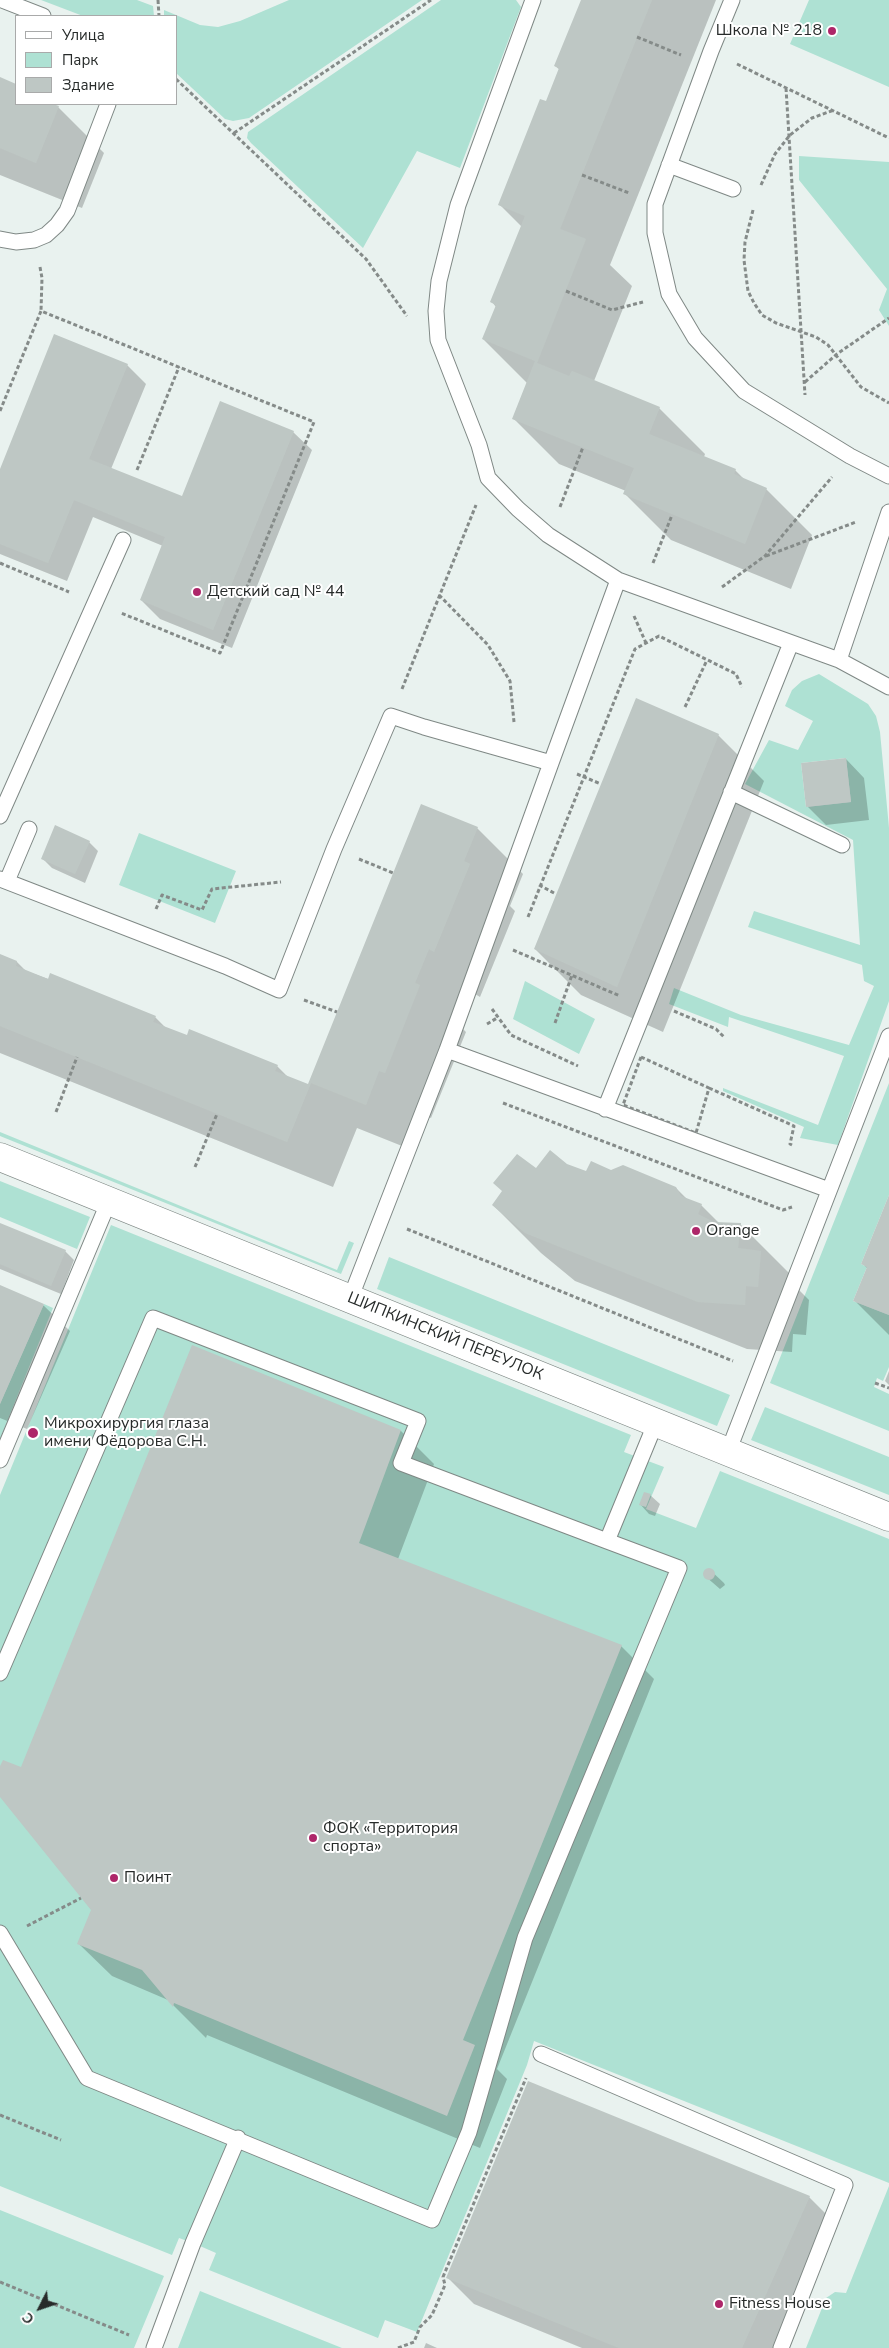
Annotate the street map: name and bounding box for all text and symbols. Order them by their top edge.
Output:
legend [15,15,178,105]
place label: Школа № 218 [716,21,822,41]
text: Улица [62,25,105,45]
marker: Школа № 218 [826,25,838,37]
text: Парк [62,50,98,70]
text: Здание [62,75,114,95]
place label: Детский сад № 44 [207,582,344,602]
marker: Детский сад № 44 [191,586,203,598]
place label: Orange [706,1221,759,1241]
marker: Orange [690,1225,702,1237]
street label: ШИПКИНСКИЙ ПЕРЕУЛОК [344,1289,546,1385]
place label: Микрохирургия глаза имени Фёдорова С.Н. [44,1414,209,1452]
marker: Микрохирургия глаза имени Фёдорова С.Н. [26,1426,40,1440]
place label: ФОК «Территория спорта» [323,1819,458,1857]
marker: ФОК «Территория спорта» [307,1832,319,1844]
place label: Поинт [124,1868,171,1888]
marker: Поинт [108,1872,120,1884]
north arrow [15,2283,65,2333]
place label: Fitness House [729,2294,830,2314]
marker: Fitness House [713,2298,725,2310]
text: С [18,2308,39,2328]

